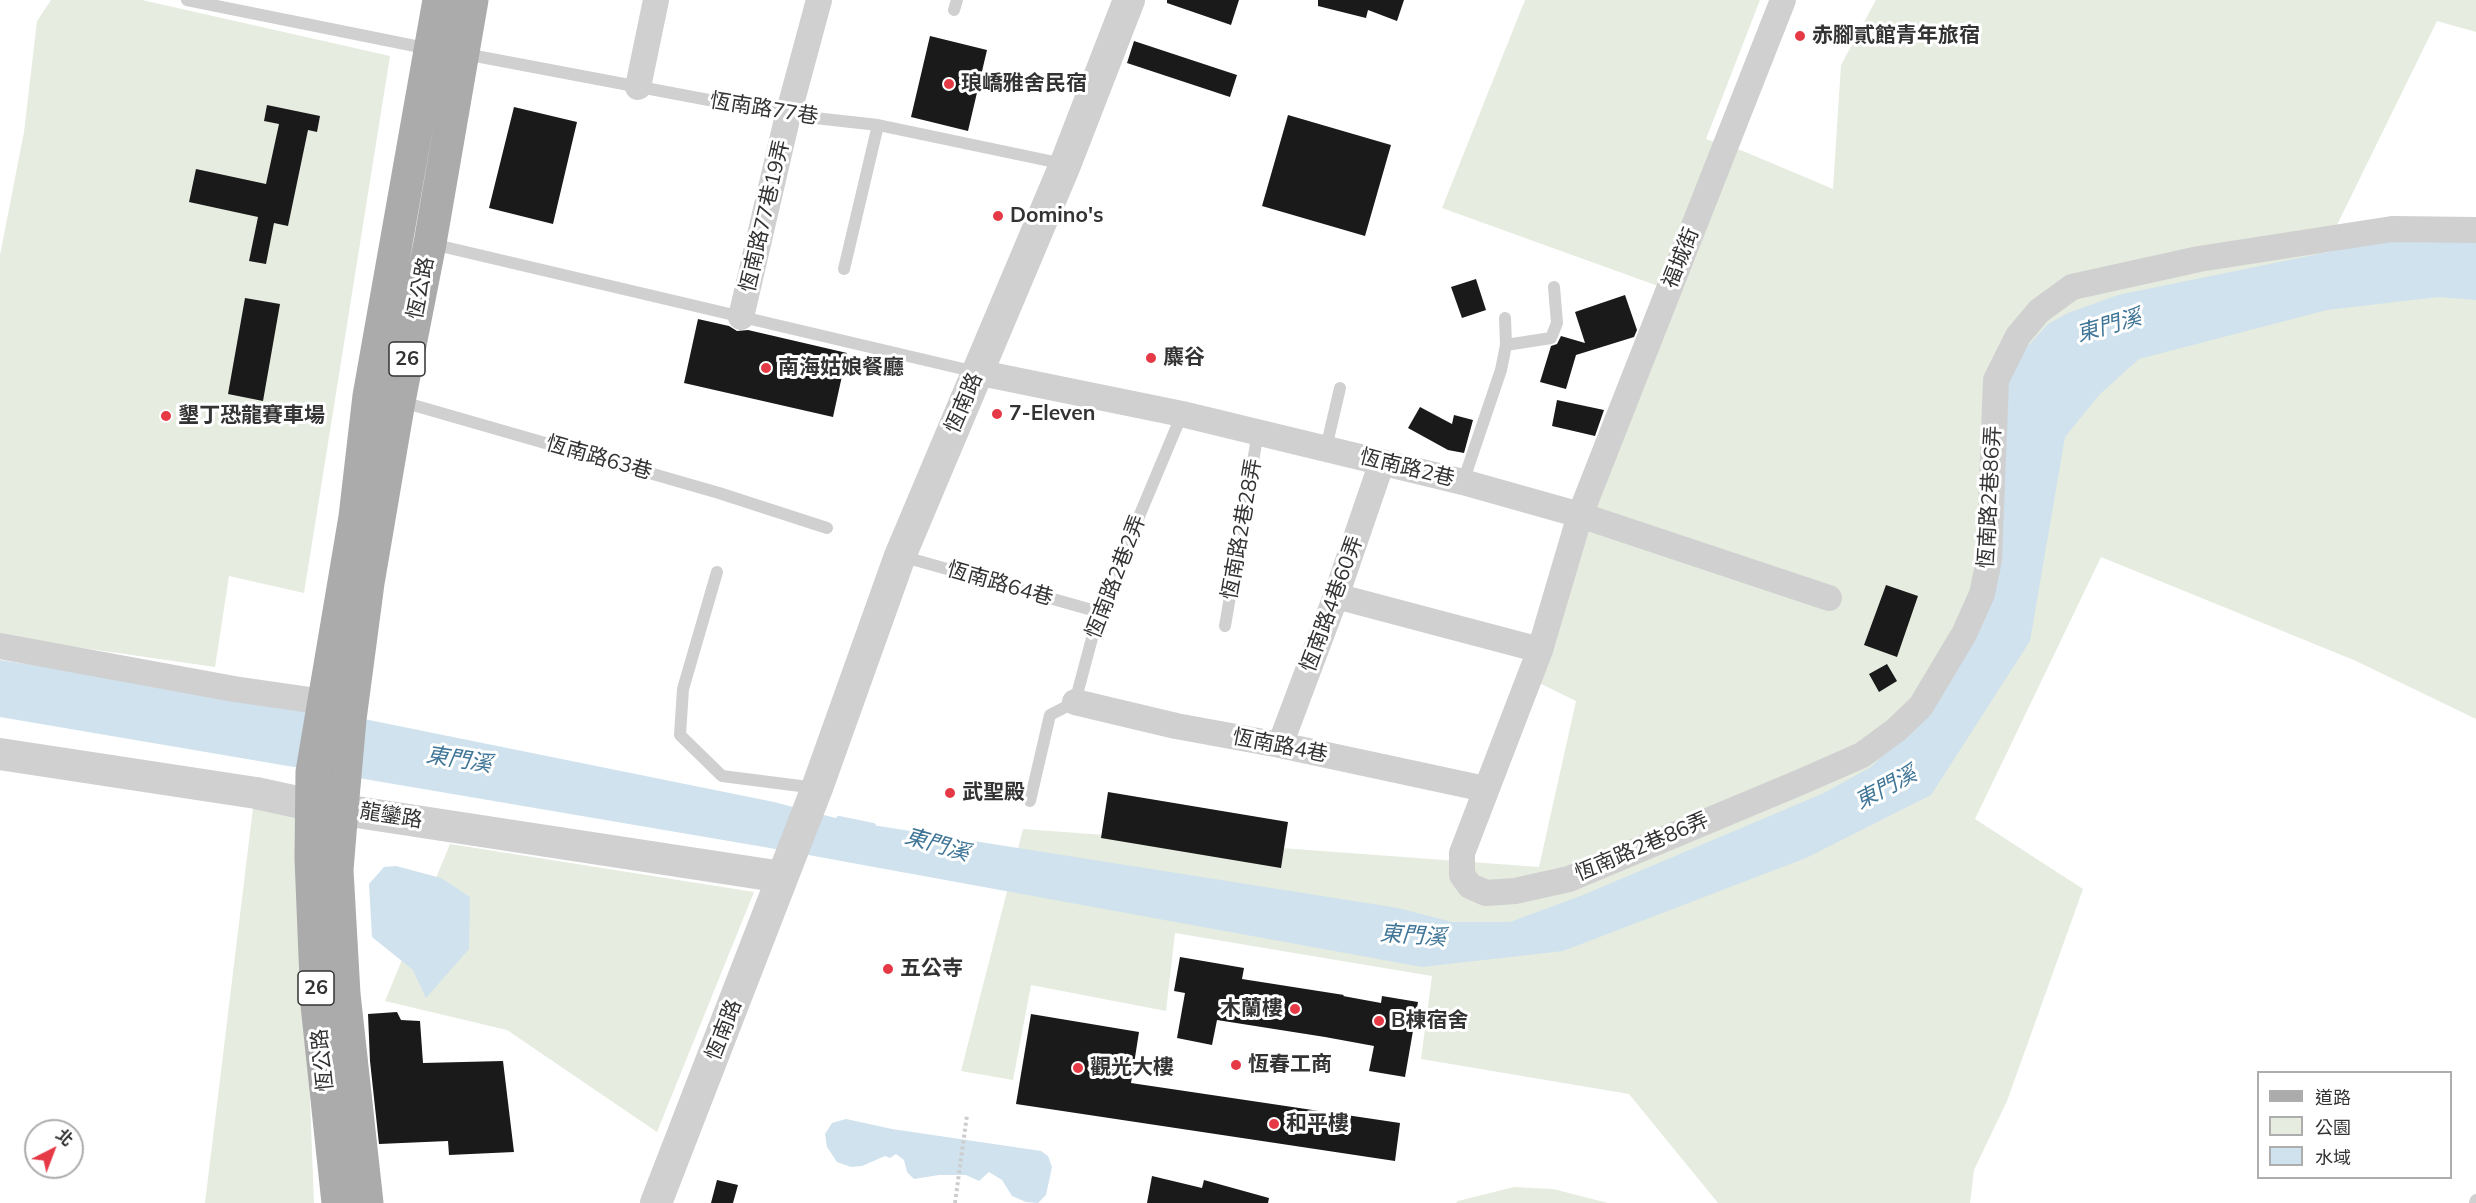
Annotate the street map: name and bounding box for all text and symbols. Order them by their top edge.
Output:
place label: 赤腳貳館青年旅宿 [1812,23,1980,49]
marker: 赤腳貳館青年旅宿 [1793,29,1807,43]
place label: 琅嶠雅舍民宿 [961,71,1087,97]
marker: 琅嶠雅舍民宿 [942,77,956,91]
street label: 恆南路77巷 [708,88,820,130]
street label: 恆南路77巷19弄 [735,137,795,295]
place label: Domino's [1010,203,1104,229]
marker: Domino's [991,209,1005,223]
street label: 福城街 [1658,224,1704,292]
street label: 恆公路 [403,255,439,321]
water label: 東門溪 [2074,304,2144,348]
road number: 26 [389,342,425,376]
place label: 麋谷 [1163,345,1205,371]
marker: 麋谷 [1144,351,1158,365]
place label: 南海姑娘餐廳 [778,355,904,381]
marker: 南海姑娘餐廳 [759,361,773,375]
street label: 恆南路 [940,369,988,437]
place label: 7-Eleven [1009,401,1095,427]
place label: 墾丁恐龍賽車場 [178,403,325,429]
marker: 7-Eleven [990,407,1004,421]
marker: 墾丁恐龍賽車場 [159,409,173,423]
street label: 恆南路2巷86弄 [1974,425,2006,569]
street label: 恆南路63巷 [543,431,655,485]
street label: 恆南路2巷 [1357,444,1457,492]
street label: 恆南路2巷28弄 [1217,456,1267,602]
street label: 恆南路2巷2弄 [1081,512,1151,642]
street label: 恆南路4巷60弄 [1296,533,1368,675]
street label: 恆南路64巷 [944,557,1056,611]
street label: 恆南路4巷 [1230,724,1330,768]
water label: 東門溪 [424,742,494,778]
water label: 東門溪 [1851,761,1921,815]
place label: 武聖殿 [962,780,1025,806]
marker: 武聖殿 [943,786,957,800]
street label: 龍鑾路 [358,799,424,833]
street label: 恆南路2巷86弄 [1571,808,1713,886]
water label: 東門溪 [902,823,972,867]
water label: 東門溪 [1379,921,1447,951]
place label: 五公寺 [900,956,963,982]
marker: 五公寺 [881,962,895,976]
road number: 26 [298,971,334,1005]
street label: 恆南路 [701,996,747,1064]
place label: 木蘭樓 [1220,996,1283,1022]
marker: 木蘭樓 [1288,1002,1302,1016]
place label: B棟宿舍 [1391,1008,1468,1034]
marker: B棟宿舍 [1372,1014,1386,1028]
street label: 恆公路 [307,1027,339,1093]
place label: 恆春工商 [1248,1052,1332,1078]
place label: 觀光大樓 [1090,1055,1174,1081]
marker: 恆春工商 [1229,1058,1243,1072]
marker: 觀光大樓 [1071,1061,1085,1075]
legend [2257,1071,2452,1179]
text: 道路 [2315,1086,2351,1109]
place label: 和平樓 [1286,1111,1349,1137]
text: 公園 [2315,1116,2351,1139]
marker: 和平樓 [1267,1117,1281,1131]
north arrow [24,1119,84,1179]
text: 北 [52,1124,77,1150]
text: 水域 [2315,1146,2351,1169]

